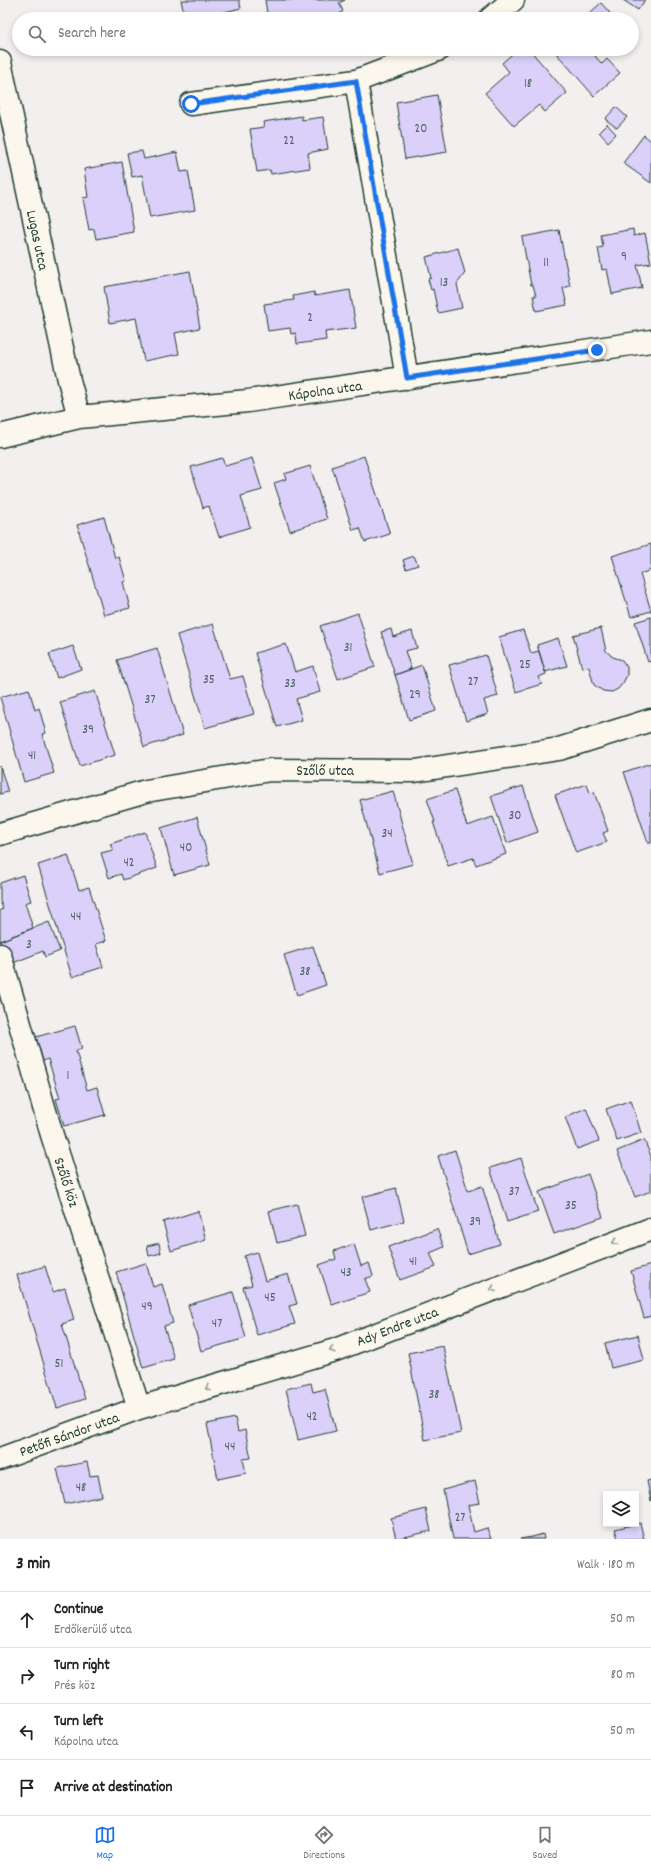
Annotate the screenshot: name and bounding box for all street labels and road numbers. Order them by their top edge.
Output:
street label: Lugas utca [19,208,53,273]
street label: Kápolna utca [287,376,364,408]
street label: Szőlő utca [296,761,355,783]
street label: Szőlő köz [47,1155,84,1211]
street label: Ady Endre utca [354,1302,443,1354]
street label: Petőfi Sándor utca [17,1407,124,1464]

